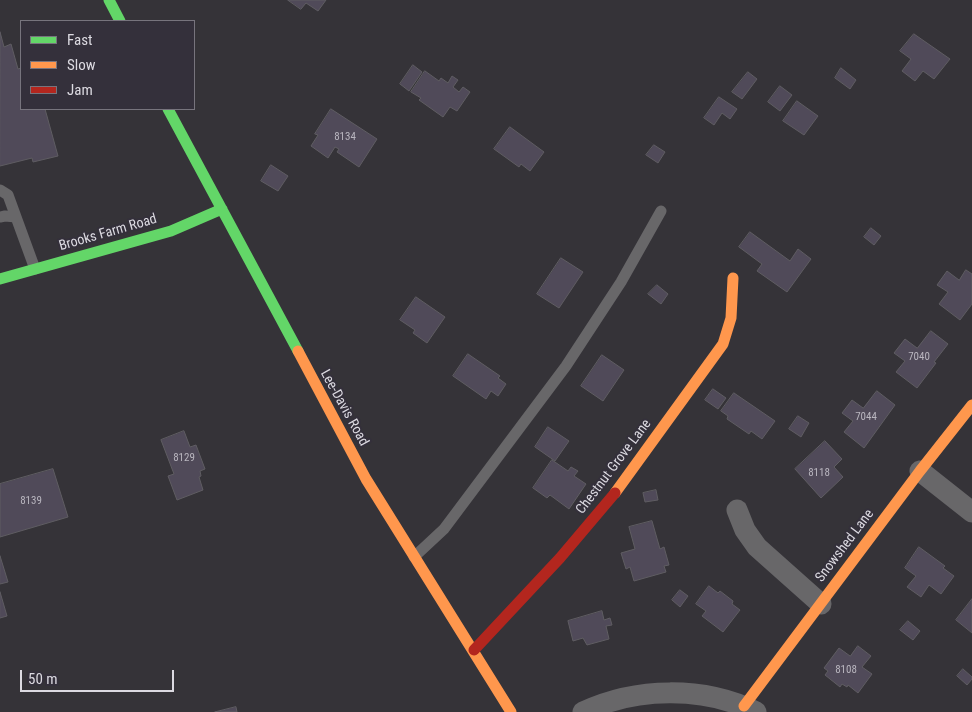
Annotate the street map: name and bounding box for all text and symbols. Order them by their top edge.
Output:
legend [20,20,195,110]
text: Fast [67,31,92,49]
text: Slow [67,56,96,74]
text: Jam [67,81,93,99]
house number: 8134 [334,130,356,144]
street label: Brooks Farm Road [57,211,159,255]
house number: 7040 [908,350,930,364]
street label: Lee-Davis Road [316,367,372,449]
house number: 7044 [855,410,877,424]
street label: Chestnut Grove Lane [573,416,655,518]
house number: 8129 [173,451,195,465]
house number: 8118 [808,466,830,480]
house number: 8139 [20,494,42,508]
street label: Snowshed Lane [812,506,878,586]
scale bar [22,660,176,692]
house number: 8108 [835,663,857,677]
text: 50 m [28,670,58,688]

